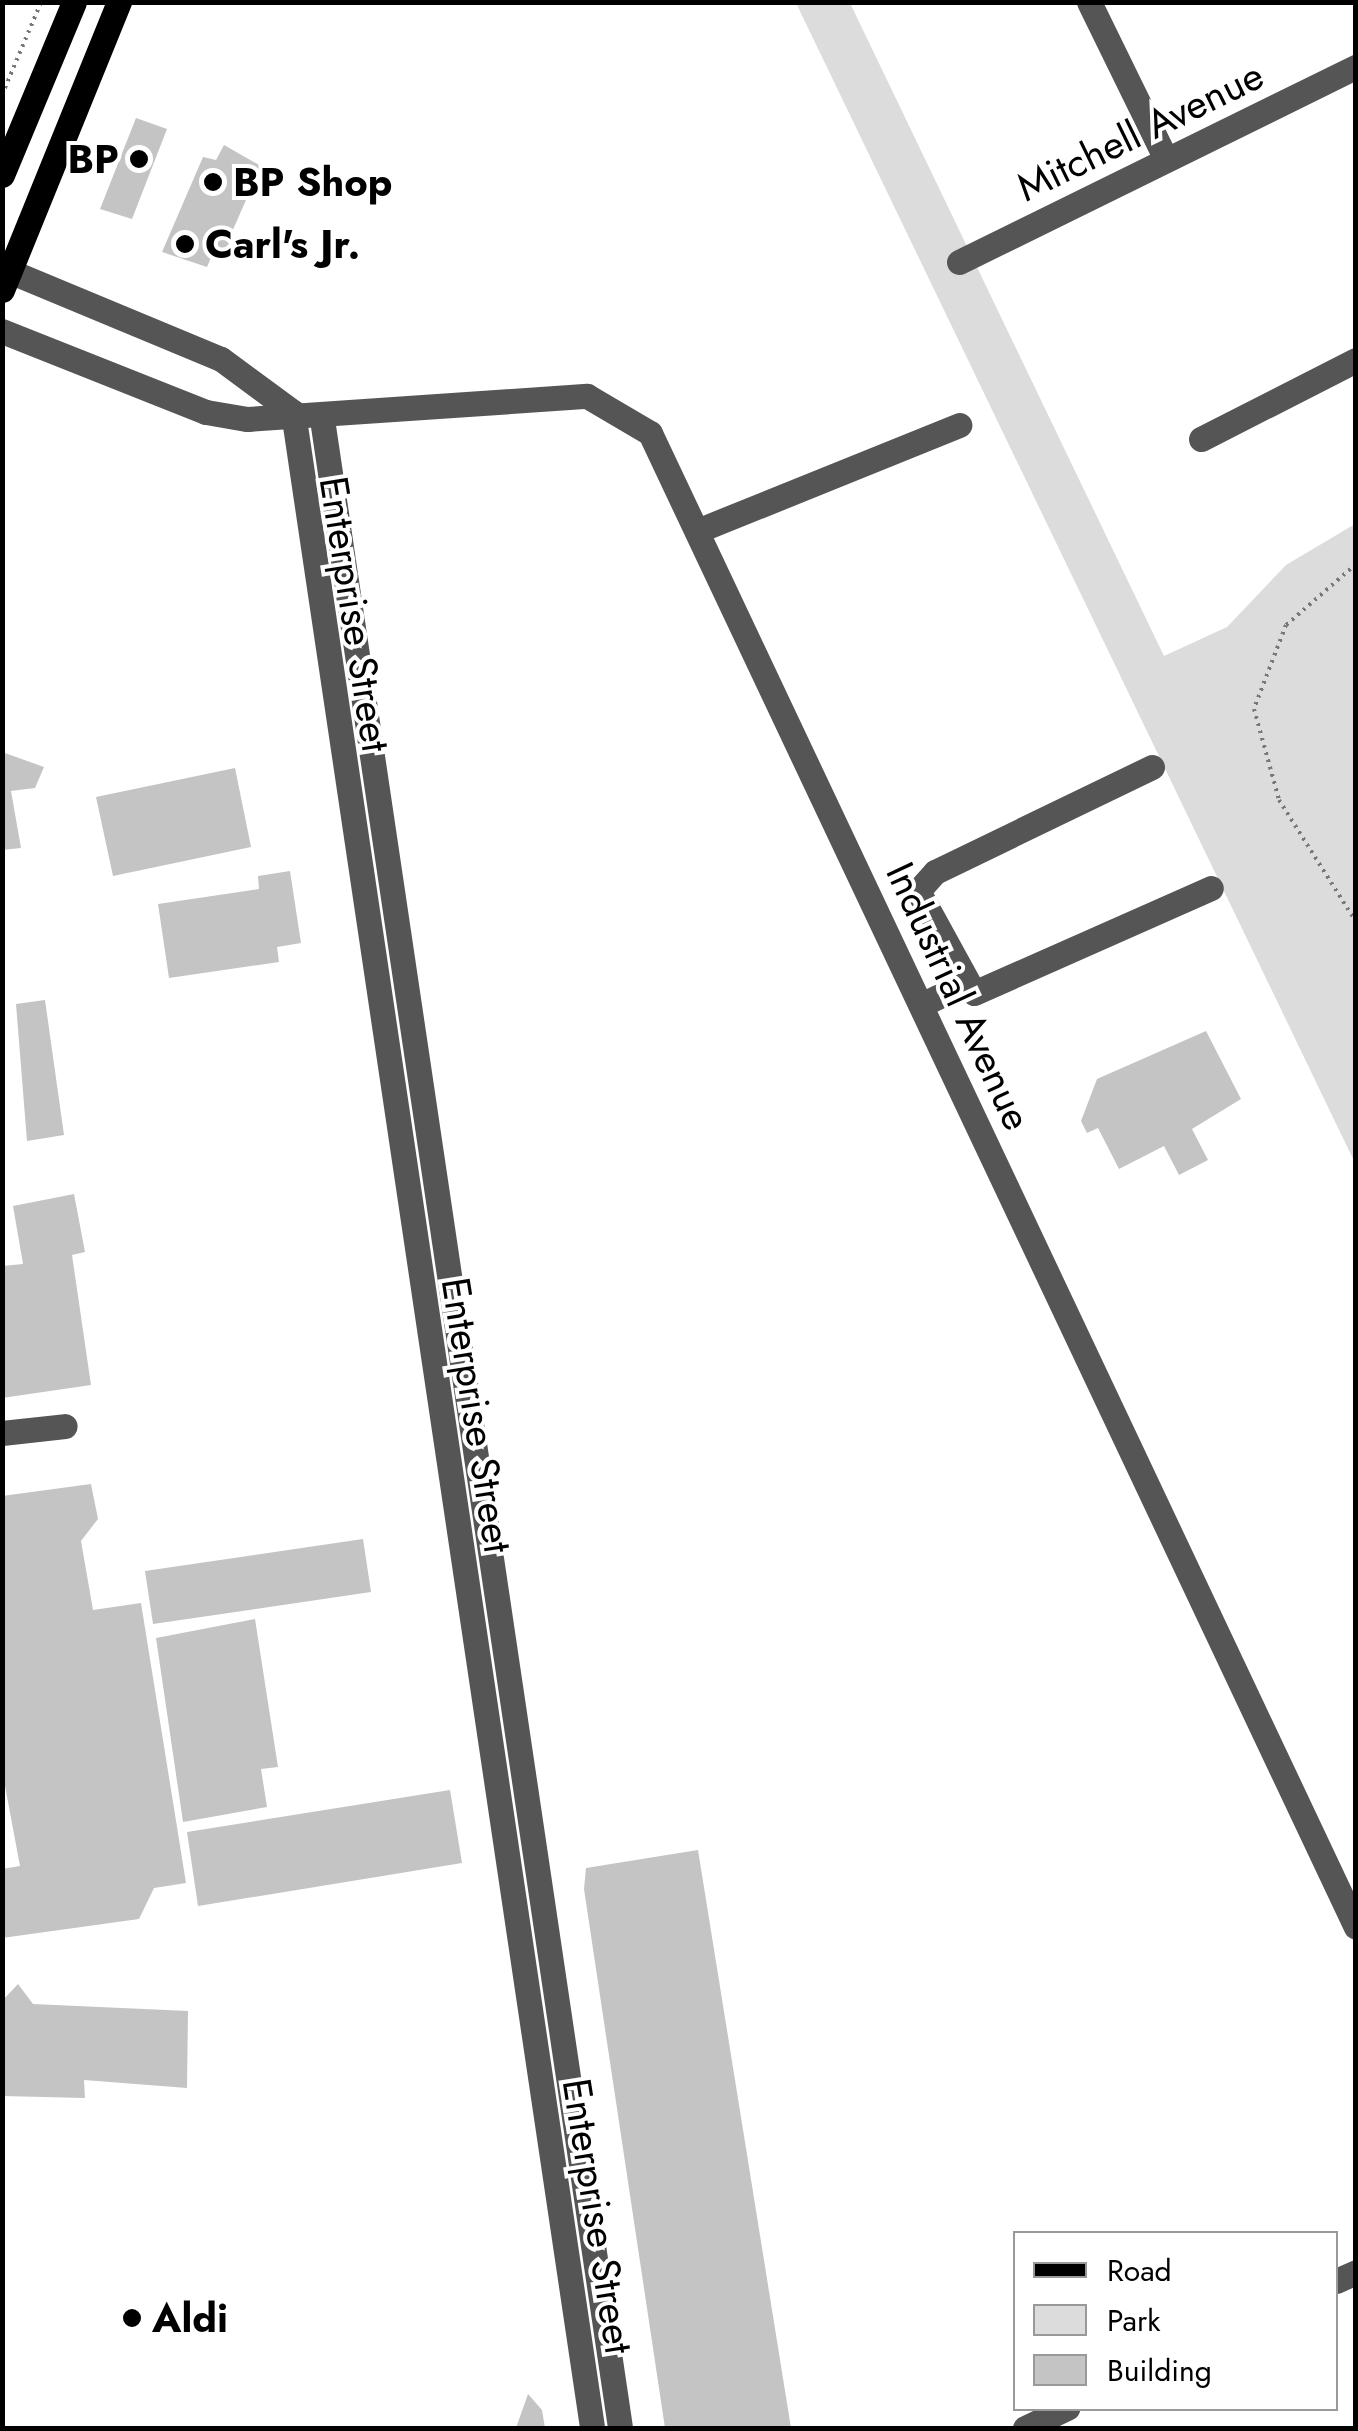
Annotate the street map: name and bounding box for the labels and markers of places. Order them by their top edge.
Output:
place label: BP [68,135,119,183]
marker: BP [128,148,150,170]
place label: BP Shop [233,158,393,206]
marker: BP Shop [202,171,224,193]
place label: Carl's Jr. [205,220,360,268]
marker: Carl's Jr. [174,233,196,255]
place label: Aldi [152,2294,228,2342]
marker: Aldi [121,2307,143,2329]

